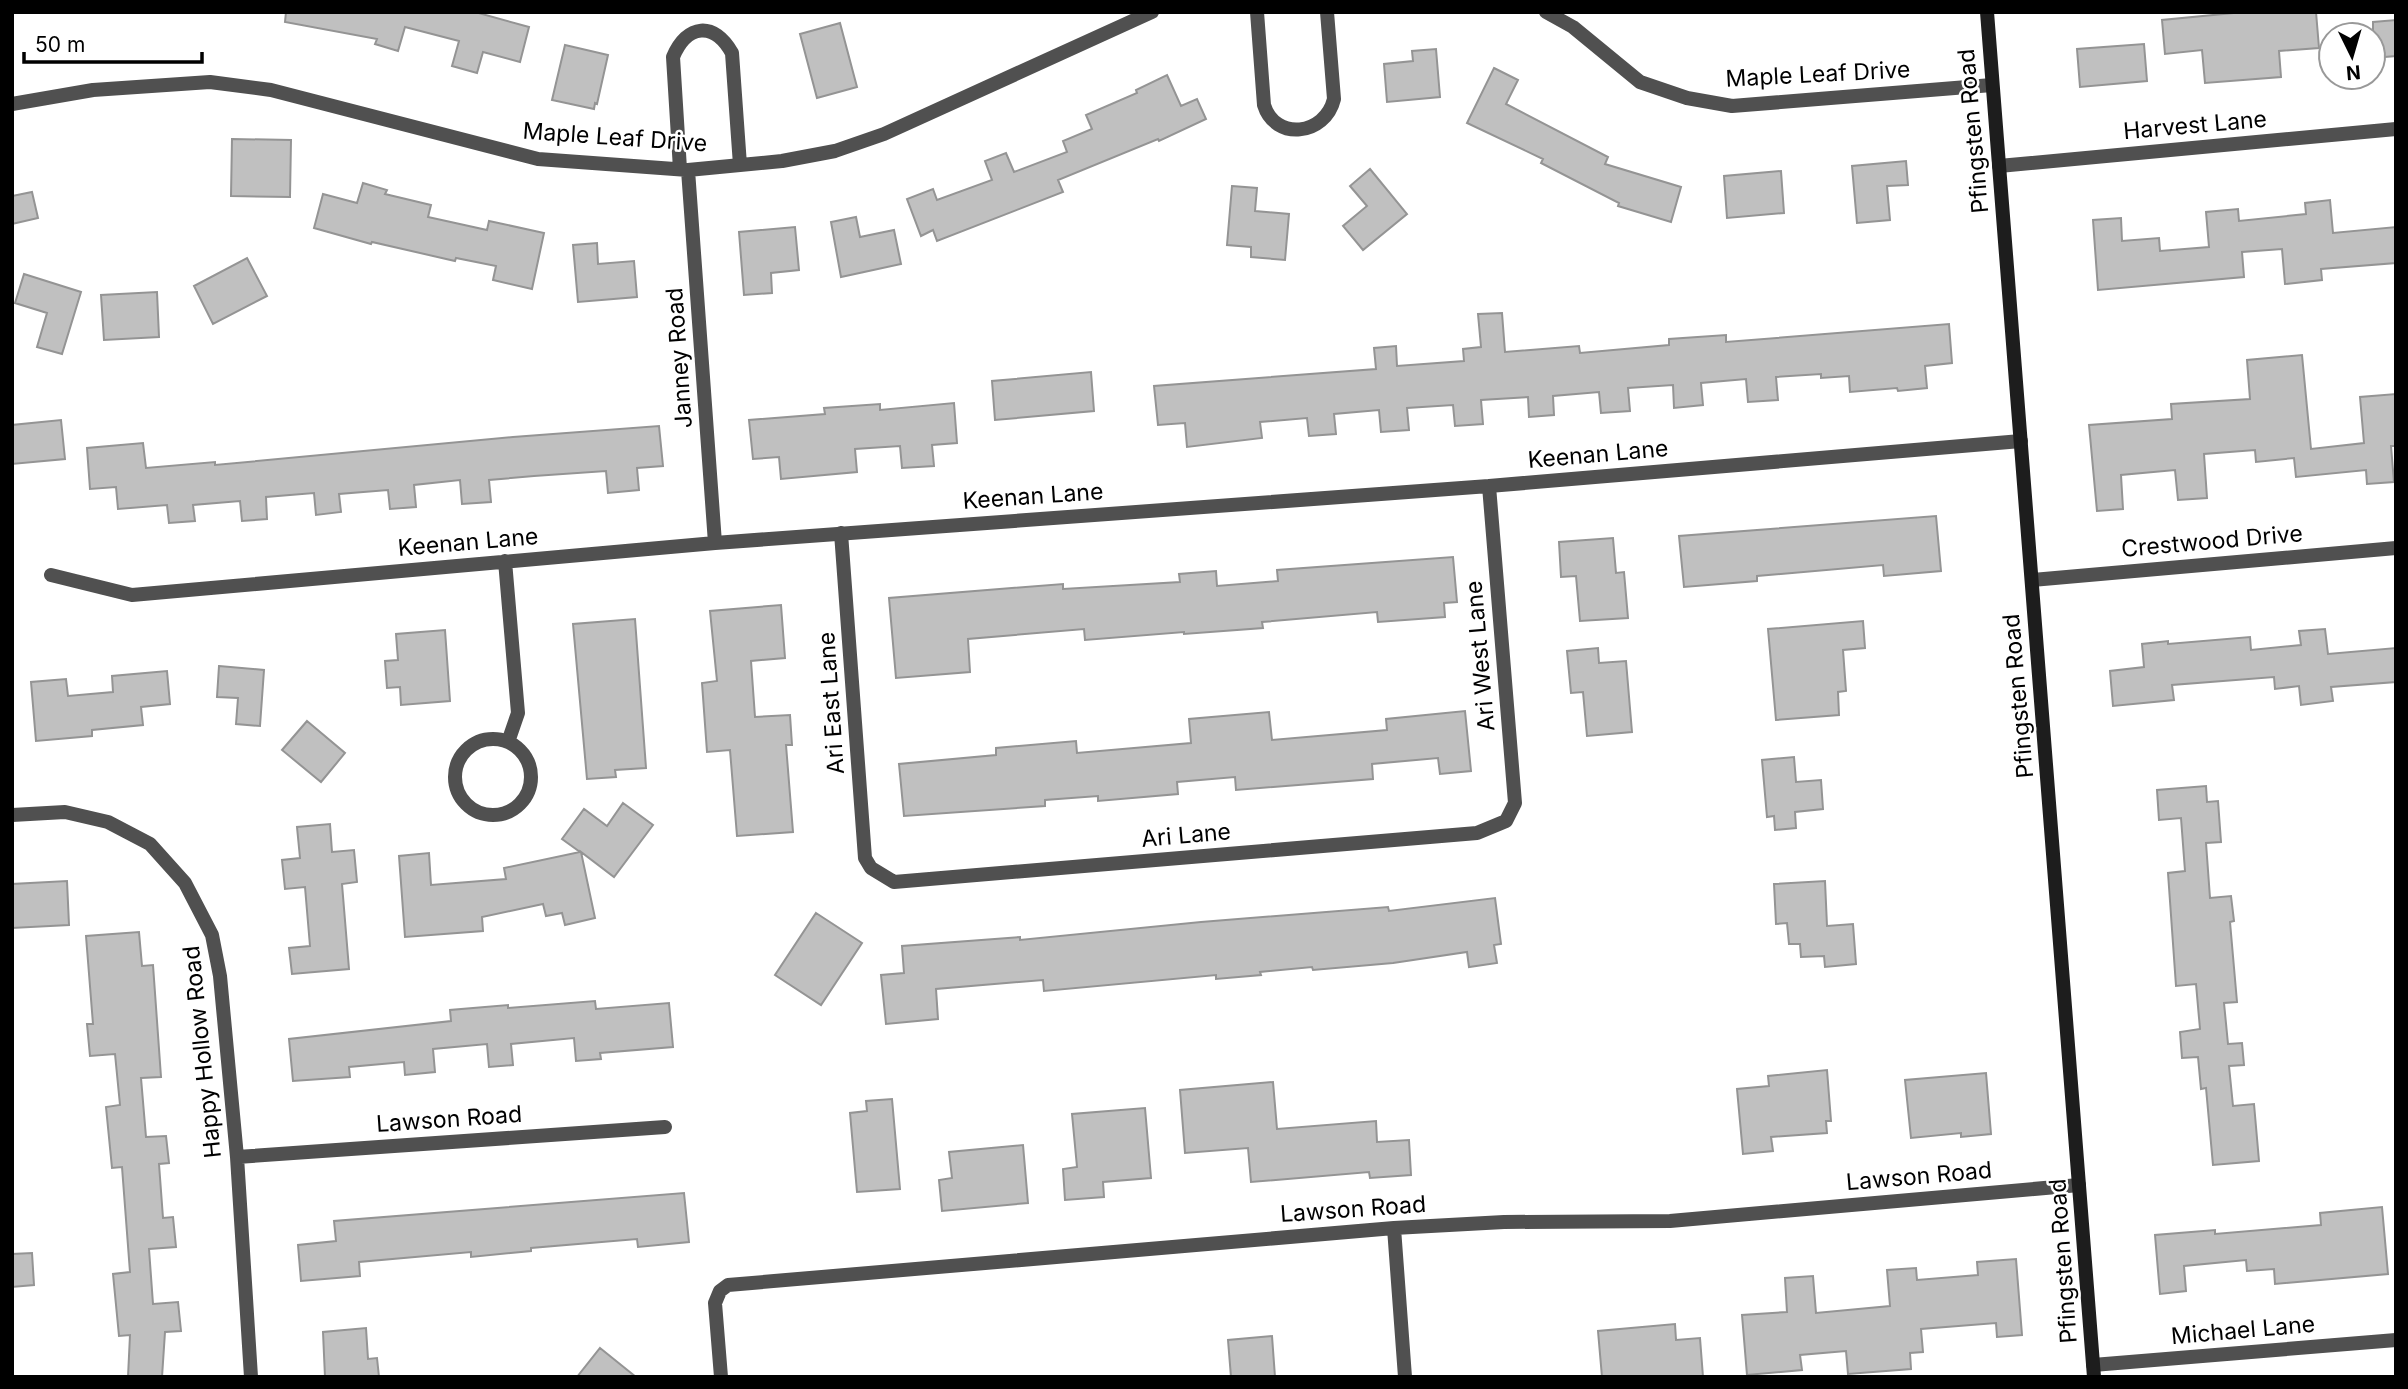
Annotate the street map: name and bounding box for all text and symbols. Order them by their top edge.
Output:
scale bar [24,21,203,65]
north arrow [2317,21,2387,91]
text: 50 m [35,32,85,57]
street label: Pfingsten Road [1952,48,1994,214]
street label: Maple Leaf Drive [1725,55,1911,93]
text: N [2345,60,2362,85]
street label: Harvest Lane [2122,105,2268,145]
street label: Maple Leaf Drive [522,117,708,157]
street label: Janney Road [660,287,698,429]
street label: Keenan Lane [1527,434,1669,474]
street label: Keenan Lane [962,477,1104,515]
street label: Crestwood Drive [2120,519,2304,563]
street label: Keenan Lane [397,522,539,562]
street label: Ari West Lane [1459,580,1501,732]
street label: Pfingsten Road [1997,613,2039,779]
street label: Ari East Lane [812,631,850,775]
street label: Ari Lane [1140,817,1232,853]
street label: Happy Hollow Road [177,944,227,1160]
street label: Lawson Road [375,1100,523,1138]
street label: Lawson Road [1845,1156,1993,1196]
street label: Pfingsten Road [2043,1178,2083,1344]
street label: Lawson Road [1279,1190,1427,1228]
street label: Michael Lane [2170,1310,2316,1350]

